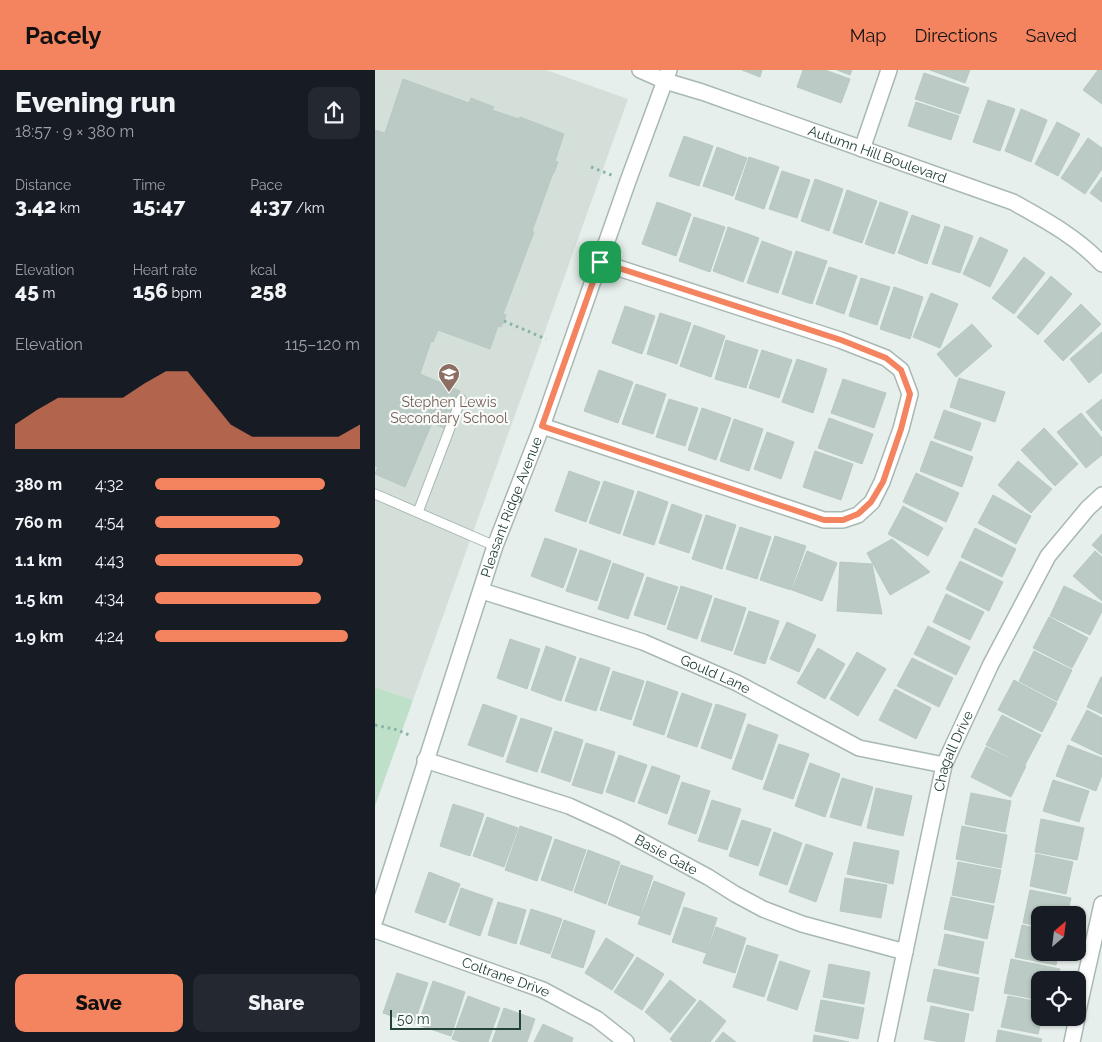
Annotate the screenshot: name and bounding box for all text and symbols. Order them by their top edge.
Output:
text: Pacely [25,21,102,50]
text: Map [850,25,886,46]
text: Directions [914,25,998,46]
text: Saved [1026,25,1077,46]
text: Evening run [15,86,176,119]
button: share [308,87,360,139]
text: 18:57 · 9 × 380 m [15,122,134,141]
street label: Autumn Hill Boulevard [806,122,949,186]
text: Distance [15,177,71,193]
text: Time [133,177,165,193]
text: Pace [250,177,282,193]
text: 3.42 [15,193,56,218]
text: 15:47 [133,193,185,218]
text: 4:37 [250,193,292,218]
text: km [56,200,80,216]
text: /km [292,200,325,216]
pin [579,241,621,283]
icon: arrive [586,248,614,276]
text: Elevation [15,262,74,278]
text: Heart rate [133,262,197,278]
text: kcal [250,262,277,278]
text: 45 [15,278,39,303]
text: 156 [133,278,168,303]
text: 258 [250,278,287,303]
text: m [39,285,55,301]
text: bpm [168,285,202,301]
text: Elevation [15,335,83,354]
text: 115–120 m [285,335,360,354]
school or university icon: Stephen Lewis Secondary School [437,362,461,393]
place label: Stephen Lewis Secondary School [390,394,508,426]
street label: Pleasant Ridge Avenue [477,434,545,579]
text: 380 m [15,475,62,494]
text: 4:32 [95,475,124,494]
text: 760 m [15,513,62,532]
text: 4:54 [95,513,124,532]
text: 1.1 km [15,551,62,570]
text: 4:43 [95,551,124,570]
text: 1.5 km [15,589,63,608]
text: 4:34 [95,589,124,608]
text: 1.9 km [15,627,64,646]
text: 4:24 [95,627,124,646]
street label: Gould Lane [678,651,753,697]
street label: Chagall Drive [931,708,976,793]
street label: Basie Gate [632,831,701,878]
north arrow [1031,906,1086,961]
map controls [1031,906,1086,1026]
street label: Coltrane Drive [460,954,553,1000]
button: locate [1031,971,1086,1026]
button: Save [15,974,183,1032]
button: Share [193,974,360,1032]
scale bar [390,1007,521,1030]
text: 50 m [397,1011,430,1027]

